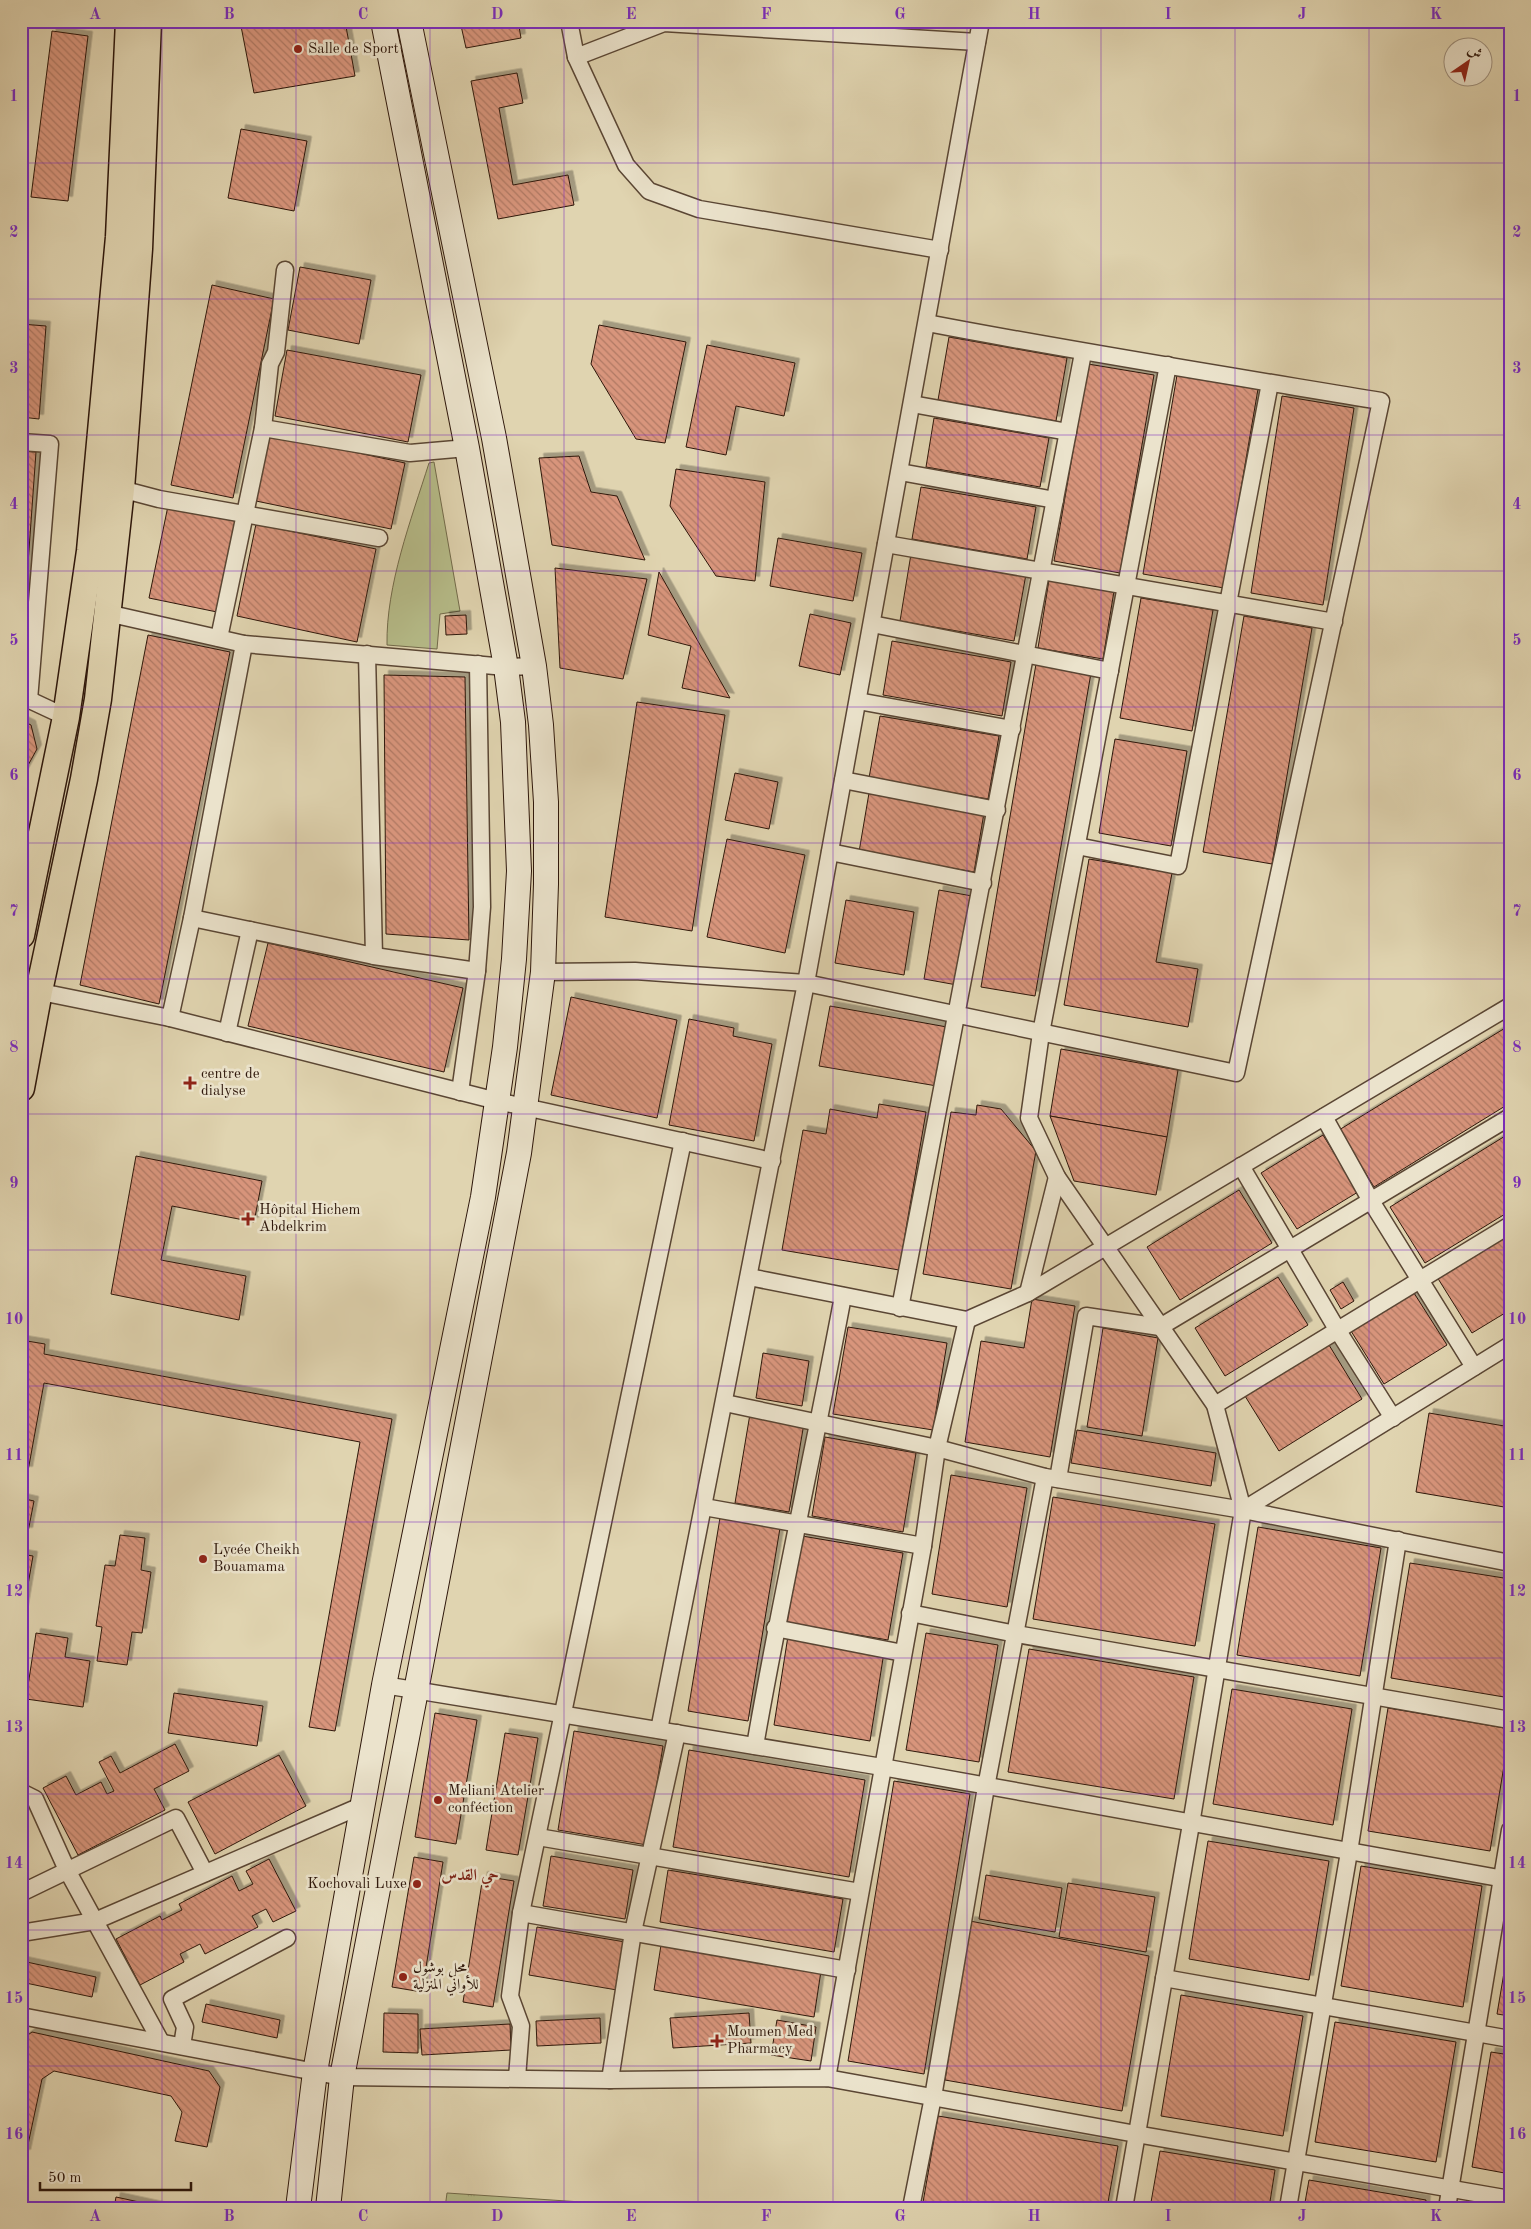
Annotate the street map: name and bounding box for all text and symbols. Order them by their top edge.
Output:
text: A [89,7,101,23]
text: B [223,7,235,23]
text: C [358,7,368,23]
text: D [491,7,503,23]
text: E [625,7,637,23]
text: F [761,7,772,23]
text: G [894,7,906,23]
text: H [1027,7,1041,23]
text: I [1164,7,1172,23]
text: J [1298,7,1307,23]
text: K [1430,7,1442,23]
north arrow [1444,38,1494,88]
place label: Salle de Sport [308,42,399,57]
text: ش [1465,42,1484,62]
marker: Salle de Sport [292,43,304,55]
text: 1 [9,89,19,105]
text: 1 [1512,89,1522,105]
text: 2 [9,225,19,241]
text: 2 [1512,225,1522,241]
text: 3 [9,361,19,377]
text: 3 [1512,361,1522,377]
text: 4 [9,497,19,513]
text: 4 [1512,497,1522,513]
text: 5 [9,633,19,649]
text: 5 [1512,633,1522,649]
text: 6 [9,768,19,784]
text: 6 [1512,768,1522,784]
text: 7 [9,904,19,920]
text: 7 [1512,904,1522,920]
text: 8 [9,1040,19,1056]
text: 8 [1512,1040,1522,1056]
place label: centre de dialyse [201,1067,260,1099]
marker: centre de dialyse [183,1076,197,1090]
text: 9 [9,1176,19,1192]
text: 9 [1512,1176,1522,1192]
place label: Hôpital Hichem Abdelkrim [259,1203,360,1235]
marker: Hôpital Hichem Abdelkrim [241,1212,255,1226]
text: 10 [5,1312,23,1328]
text: 10 [1508,1312,1526,1328]
text: 11 [5,1448,23,1464]
text: 11 [1508,1448,1526,1464]
place label: Lycée Cheikh Bouamama [213,1543,300,1575]
marker: Lycée Cheikh Bouamama [197,1553,209,1565]
text: 12 [5,1584,23,1600]
text: 12 [1508,1584,1526,1600]
text: 13 [5,1720,23,1736]
text: 13 [1508,1720,1526,1736]
place label: Meliani Atelier conféction [448,1784,544,1816]
marker: Meliani Atelier conféction [432,1794,444,1806]
text: 14 [5,1856,23,1872]
text: 14 [1508,1856,1526,1872]
district label: حي القدس [441,1867,499,1888]
place label: Kochovali Luxe [307,1877,407,1892]
marker: Kochovali Luxe [411,1878,423,1890]
place label: محل بوشول للأواني المنزلية [413,1961,479,1996]
marker: محل بوشول للأواني المنزلية [397,1971,409,1983]
text: 15 [5,1991,23,2007]
text: 15 [1508,1991,1526,2007]
place label: Moumen Med Pharmacy [727,2025,814,2057]
marker: Moumen Med Pharmacy [711,2035,723,2047]
text: 16 [5,2127,23,2143]
text: 16 [1508,2127,1526,2143]
scale bar [40,2159,191,2191]
text: 50 m [48,2171,82,2186]
text: A [89,2209,101,2225]
text: B [223,2209,235,2225]
text: C [358,2209,368,2225]
text: D [491,2209,503,2225]
text: E [625,2209,637,2225]
text: F [761,2209,772,2225]
text: G [894,2209,906,2225]
text: H [1027,2209,1041,2225]
text: I [1164,2209,1172,2225]
text: J [1298,2209,1307,2225]
text: K [1430,2209,1442,2225]

